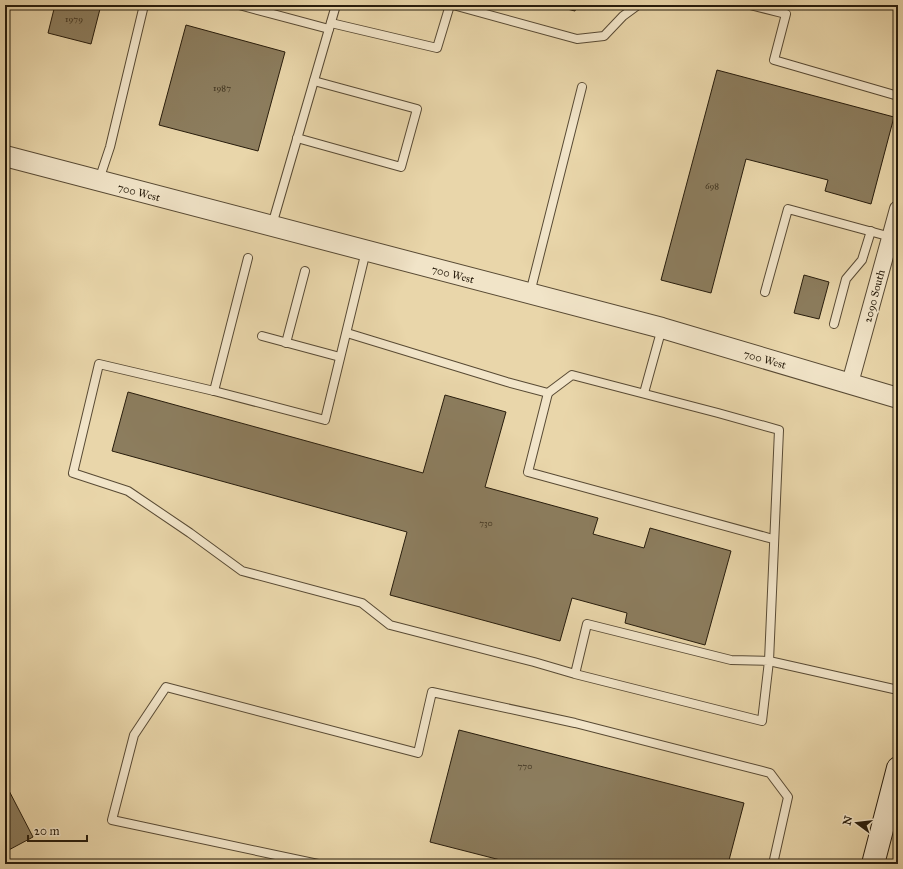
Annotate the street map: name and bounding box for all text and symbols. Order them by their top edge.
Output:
house number: 1979 [65,13,83,24]
house number: 1987 [213,82,231,93]
house number: 698 [705,180,719,191]
street label: 700 West [116,181,162,204]
street label: 700 West [430,263,476,286]
street label: 2090 South [861,268,888,324]
street label: 700 West [742,347,788,372]
house number: 730 [479,517,493,528]
house number: 770 [518,760,532,771]
north arrow [837,803,877,843]
text: N [840,814,855,827]
scale bar [28,817,87,843]
text: 20 m [34,824,60,838]

